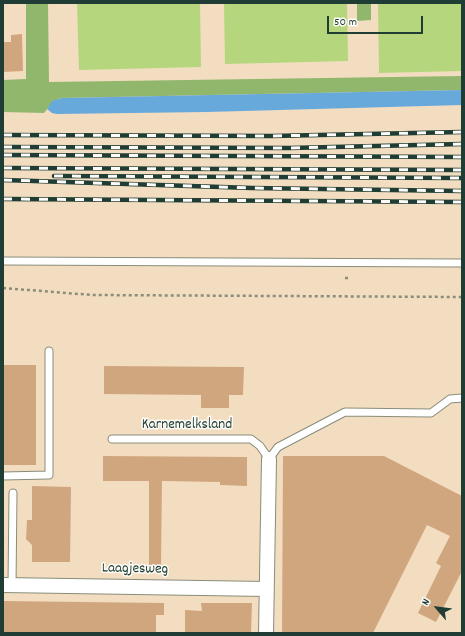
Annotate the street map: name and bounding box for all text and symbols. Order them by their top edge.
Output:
scale bar [329,8,425,34]
text: 50 m [334,14,357,31]
street label: Karnemelksland [142,417,232,435]
street label: Laagjesweg [102,560,168,580]
north arrow [417,588,457,628]
text: N [418,596,435,609]

